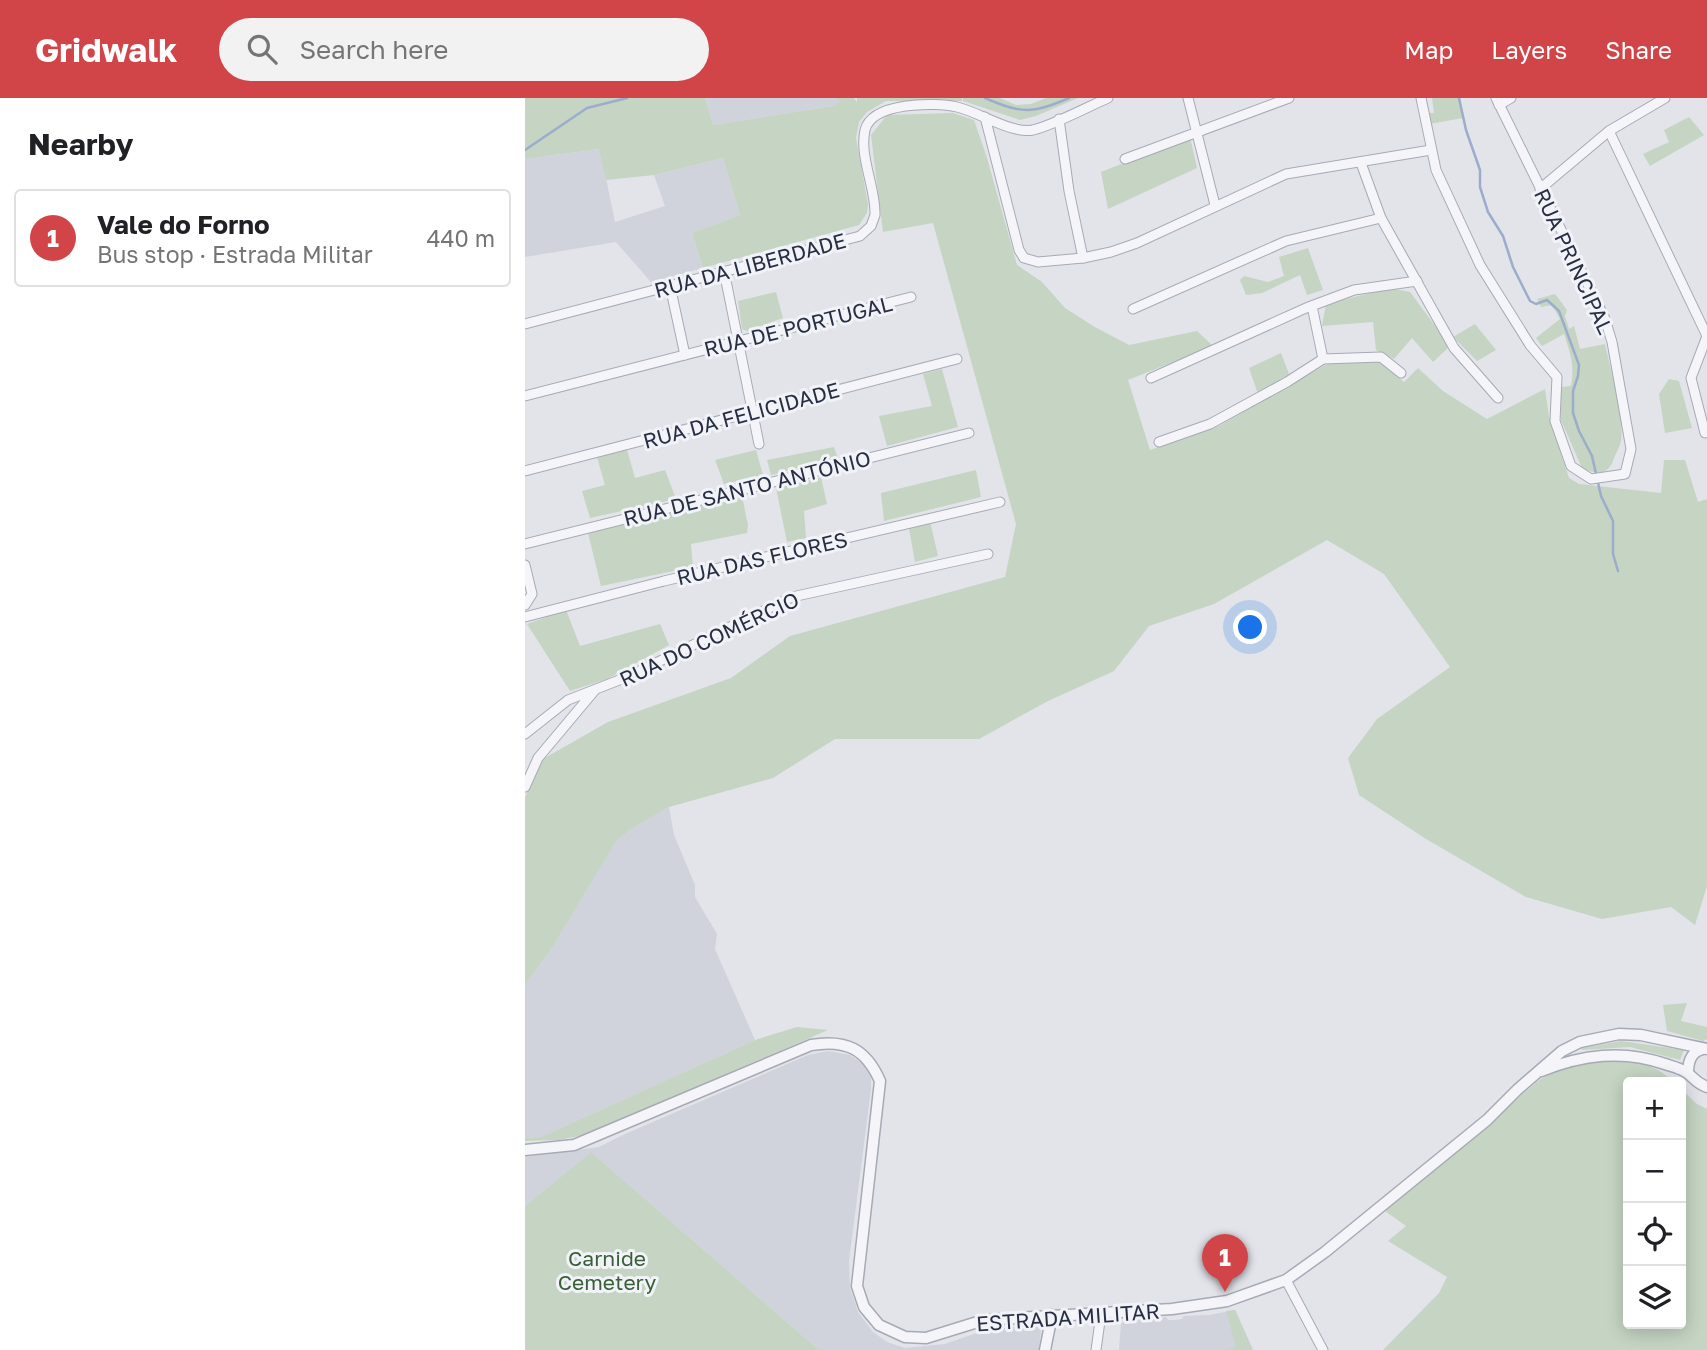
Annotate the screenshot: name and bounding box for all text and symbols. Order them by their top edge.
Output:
search box [219,18,709,81]
text: Gridwalk [35,30,177,69]
icon: search [243,30,281,68]
text: Search here [299,34,448,65]
text: Map [1404,35,1453,64]
text: Layers [1491,35,1567,64]
text: Share [1605,35,1672,64]
text: Nearby [28,126,133,162]
street label: RUA PRINCIPAL [1529,184,1619,338]
text: Vale do Forno [97,209,270,240]
text: 1 [47,224,59,252]
text: 440 m [427,224,495,252]
street label: RUA DA LIBERDADE [651,227,849,303]
text: Bus stop · Estrada Militar [97,240,373,268]
street label: RUA DE PORTUGAL [701,290,895,362]
street label: RUA DA FELICIDADE [640,376,842,454]
street label: RUA DE SANTO ANTÓNIO [621,445,873,531]
street label: RUA DAS FLORES [674,526,850,590]
street label: RUA DO COMÉRCIO [615,586,803,692]
your location [1233,610,1267,644]
map controls [1623,1077,1686,1329]
button: + [1623,1077,1686,1140]
button: − [1623,1140,1686,1203]
button: locate [1623,1203,1686,1266]
pin: 1 [1202,1234,1248,1292]
park label: Carnide Cemetery [558,1245,656,1295]
button: layers [1623,1266,1686,1329]
street label: ESTRADA MILITAR [975,1298,1161,1336]

